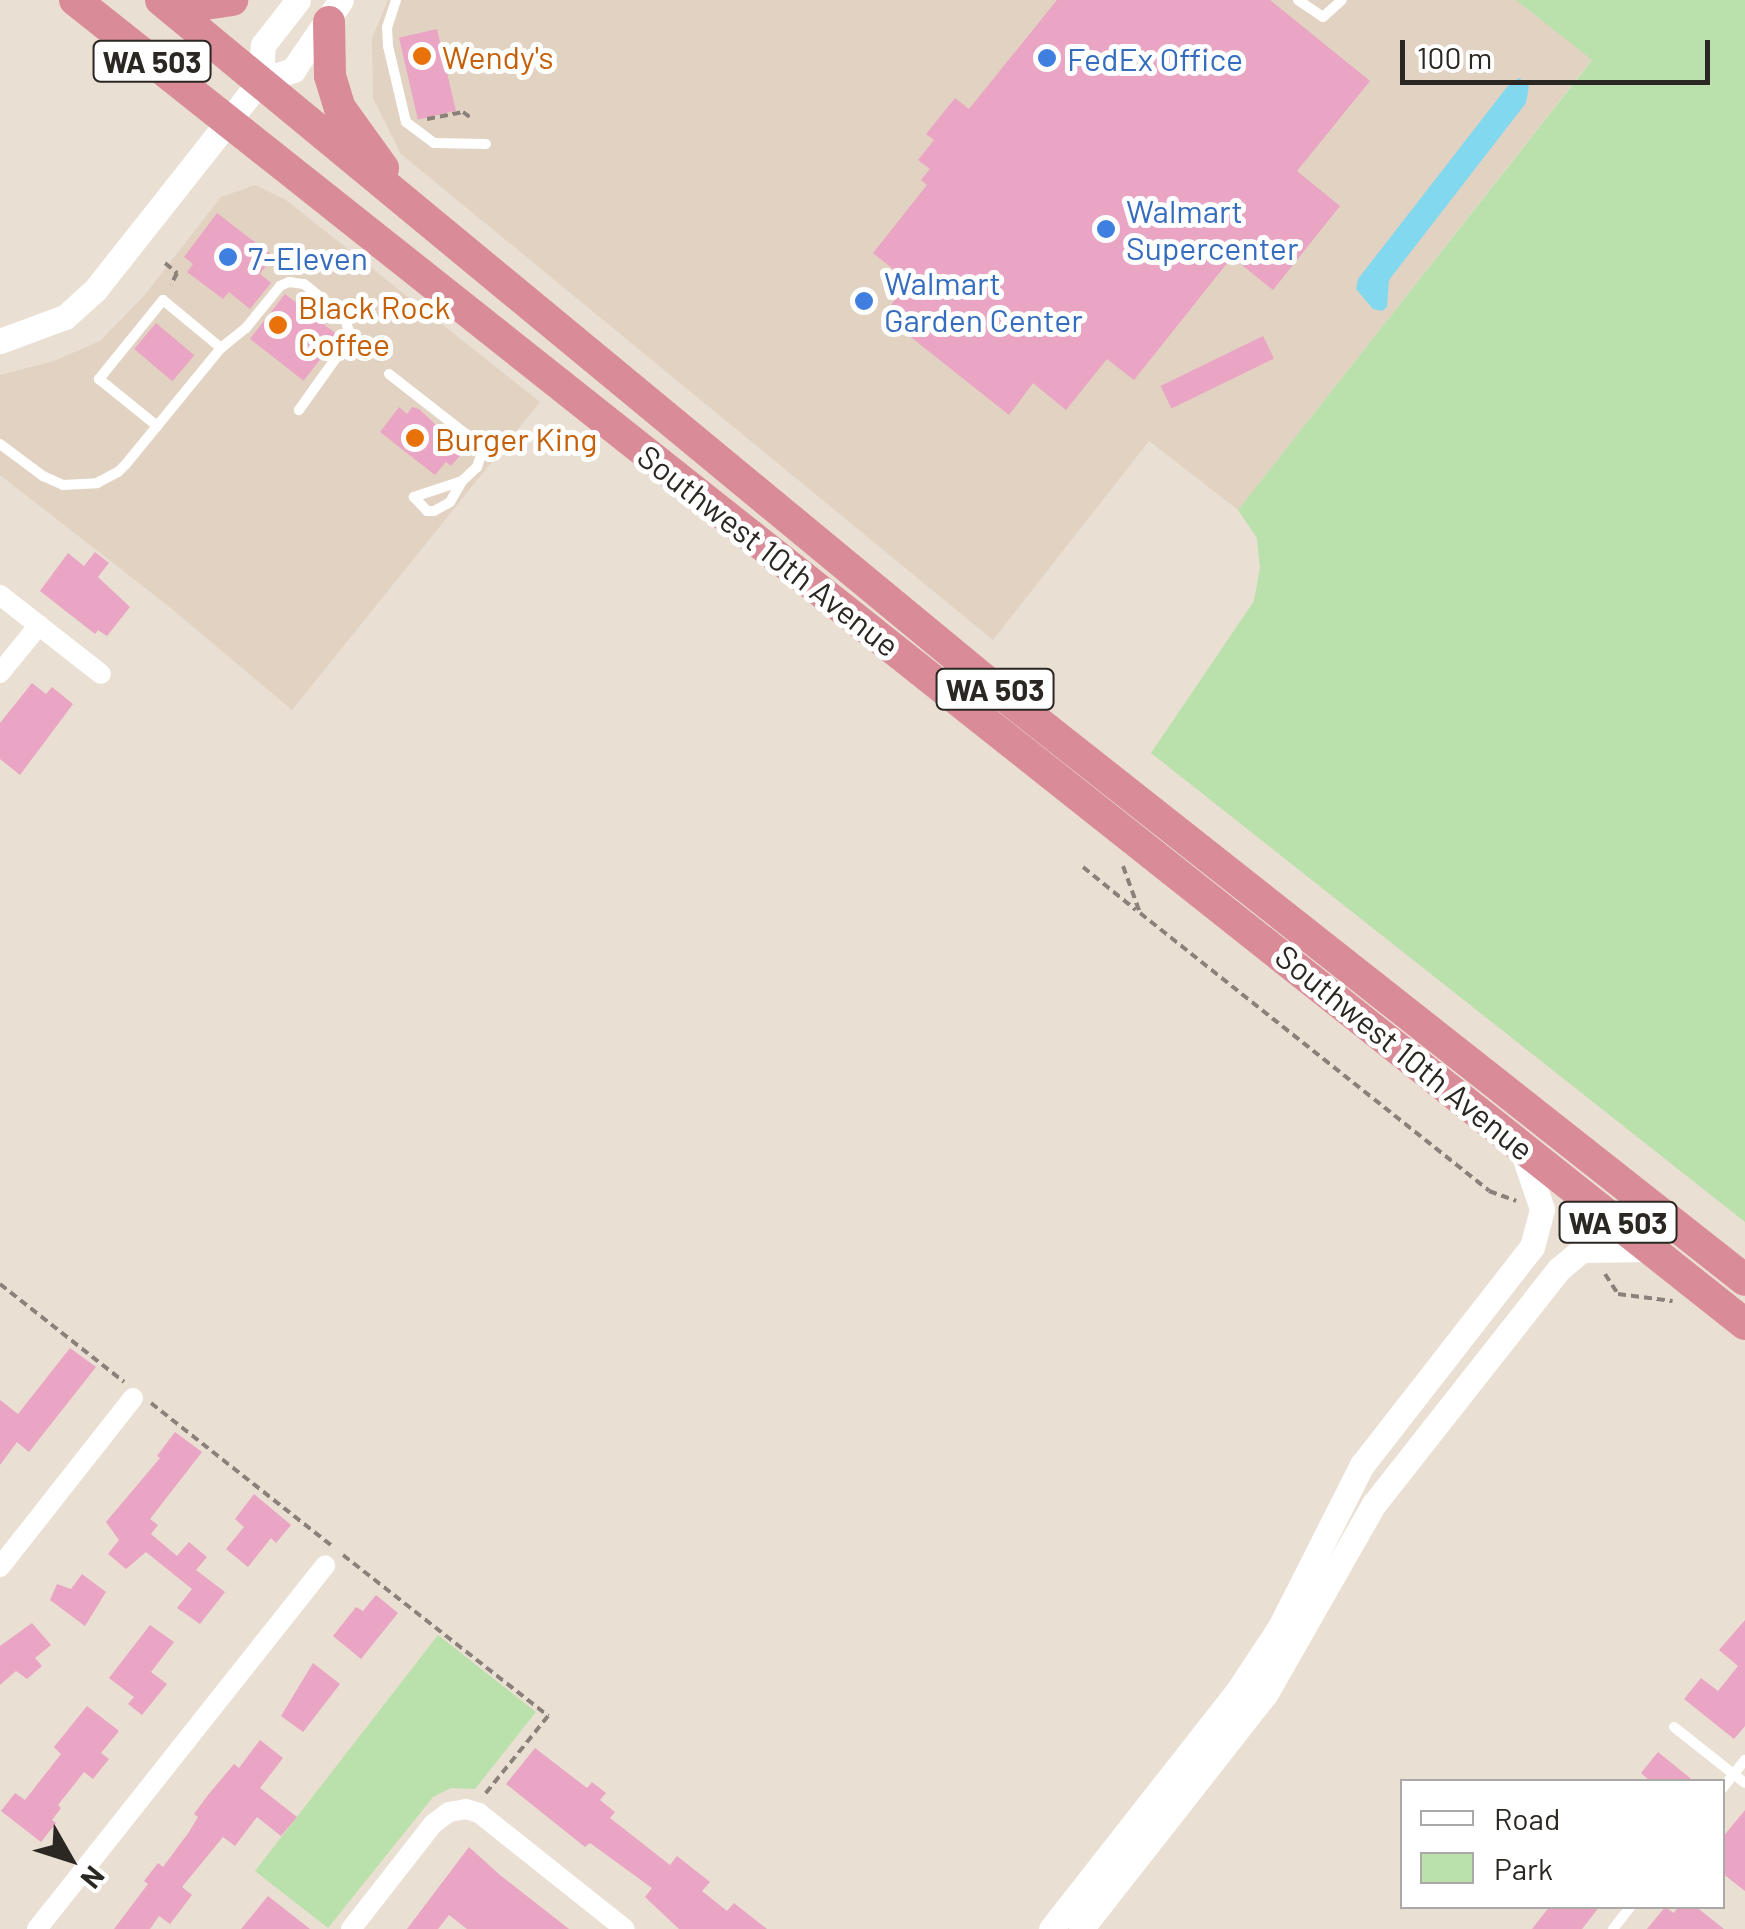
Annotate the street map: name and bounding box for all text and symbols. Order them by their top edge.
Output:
scale bar [1405,20,1715,82]
road number: WA 503 [92,36,212,86]
place label: Wendy's [442,37,554,75]
place label: FedEx Office [1067,39,1243,77]
text: 100 m [1417,39,1492,75]
marker: Wendy's [411,45,433,67]
marker: FedEx Office [1036,47,1058,69]
place label: Walmart Supercenter [1126,192,1299,267]
marker: Walmart Supercenter [1095,218,1117,240]
place label: 7-Eleven [248,238,368,276]
marker: 7-Eleven [217,246,239,268]
place label: Walmart Garden Center [884,264,1083,339]
place label: Black Rock Coffee [298,288,450,363]
marker: Walmart Garden Center [853,290,875,312]
marker: Black Rock Coffee [267,314,289,336]
place label: Burger King [435,419,597,457]
marker: Burger King [404,427,426,449]
street label: Southwest 10th Avenue [631,436,907,664]
road number: WA 503 [935,664,1055,714]
street label: Southwest 10th Avenue [1268,936,1542,1168]
road number: WA 503 [1558,1197,1678,1247]
legend [1400,1779,1725,1909]
text: Road [1494,1800,1560,1836]
north arrow [20,1809,120,1909]
text: Park [1494,1850,1553,1886]
text: N [74,1860,112,1896]

